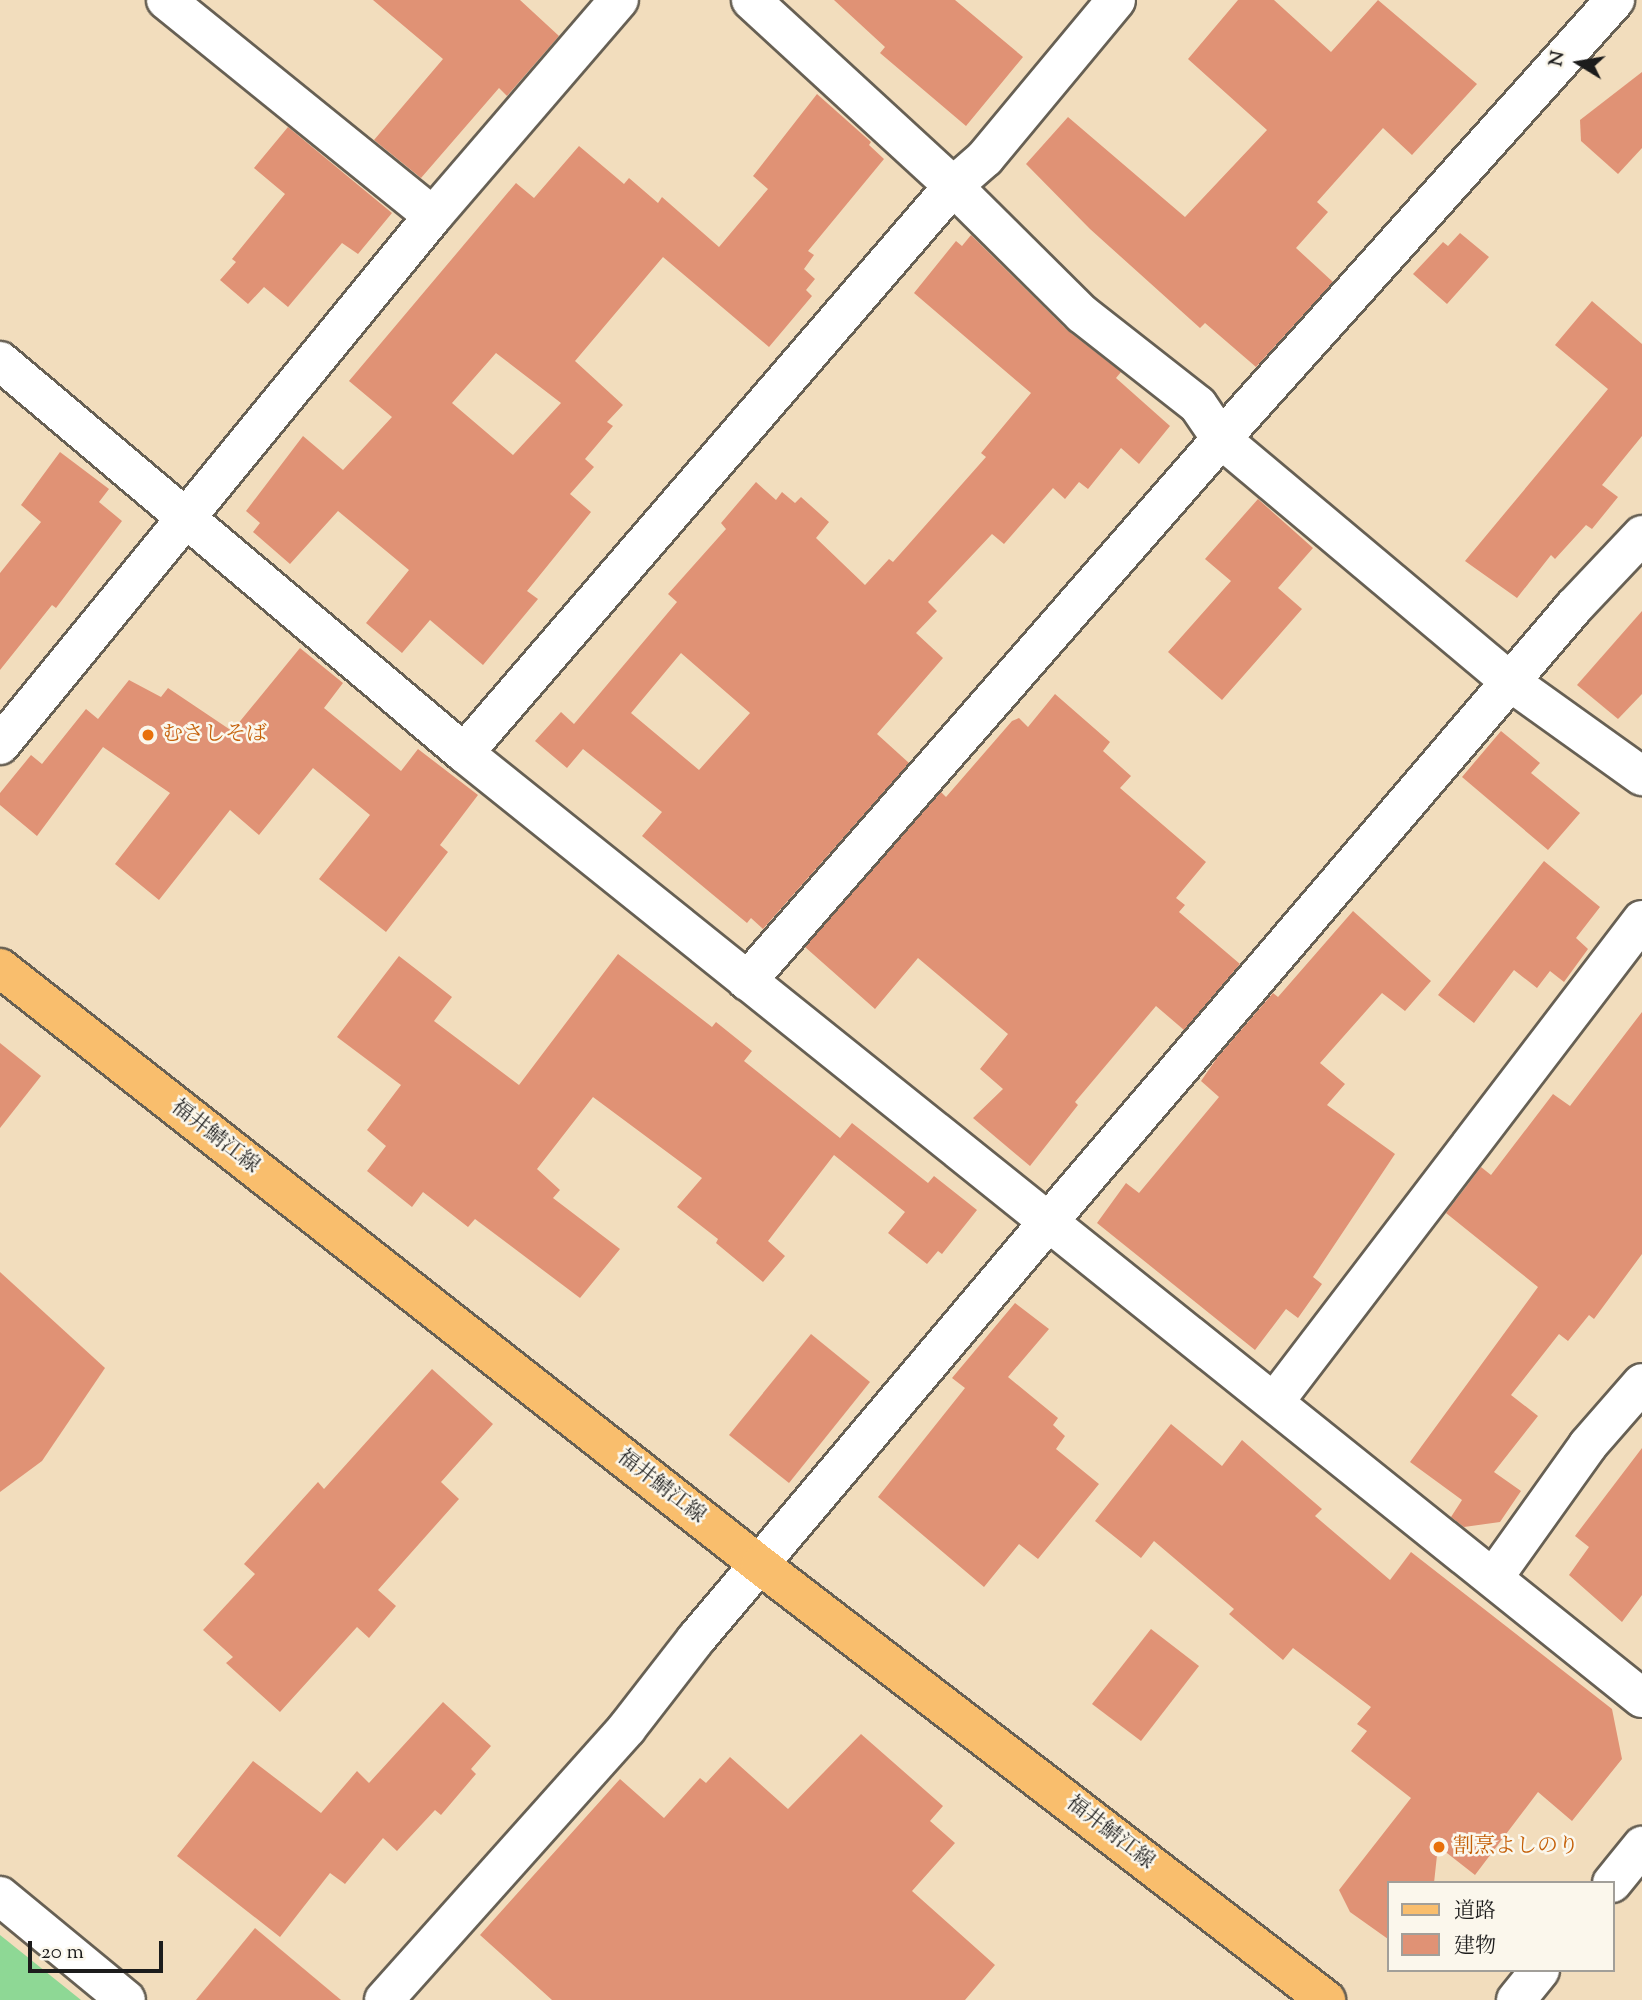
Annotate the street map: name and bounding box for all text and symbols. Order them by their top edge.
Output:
north arrow [1544,28,1614,98]
text: N [1543,49,1573,69]
place label: むさしそば [162,722,267,748]
marker: むさしそば [140,727,156,743]
street label: 福井鯖江線 [166,1095,264,1179]
street label: 福井鯖江線 [612,1445,710,1529]
street label: 福井鯖江線 [1061,1791,1159,1875]
place label: 割烹よしのり [1453,1834,1579,1860]
marker: 割烹よしのり [1431,1839,1447,1855]
legend [1386,1881,1614,1972]
text: 道路 [1454,1897,1496,1927]
scale bar [32,1926,166,1970]
text: 建物 [1454,1932,1496,1962]
text: 20 m [41,1938,84,1968]

